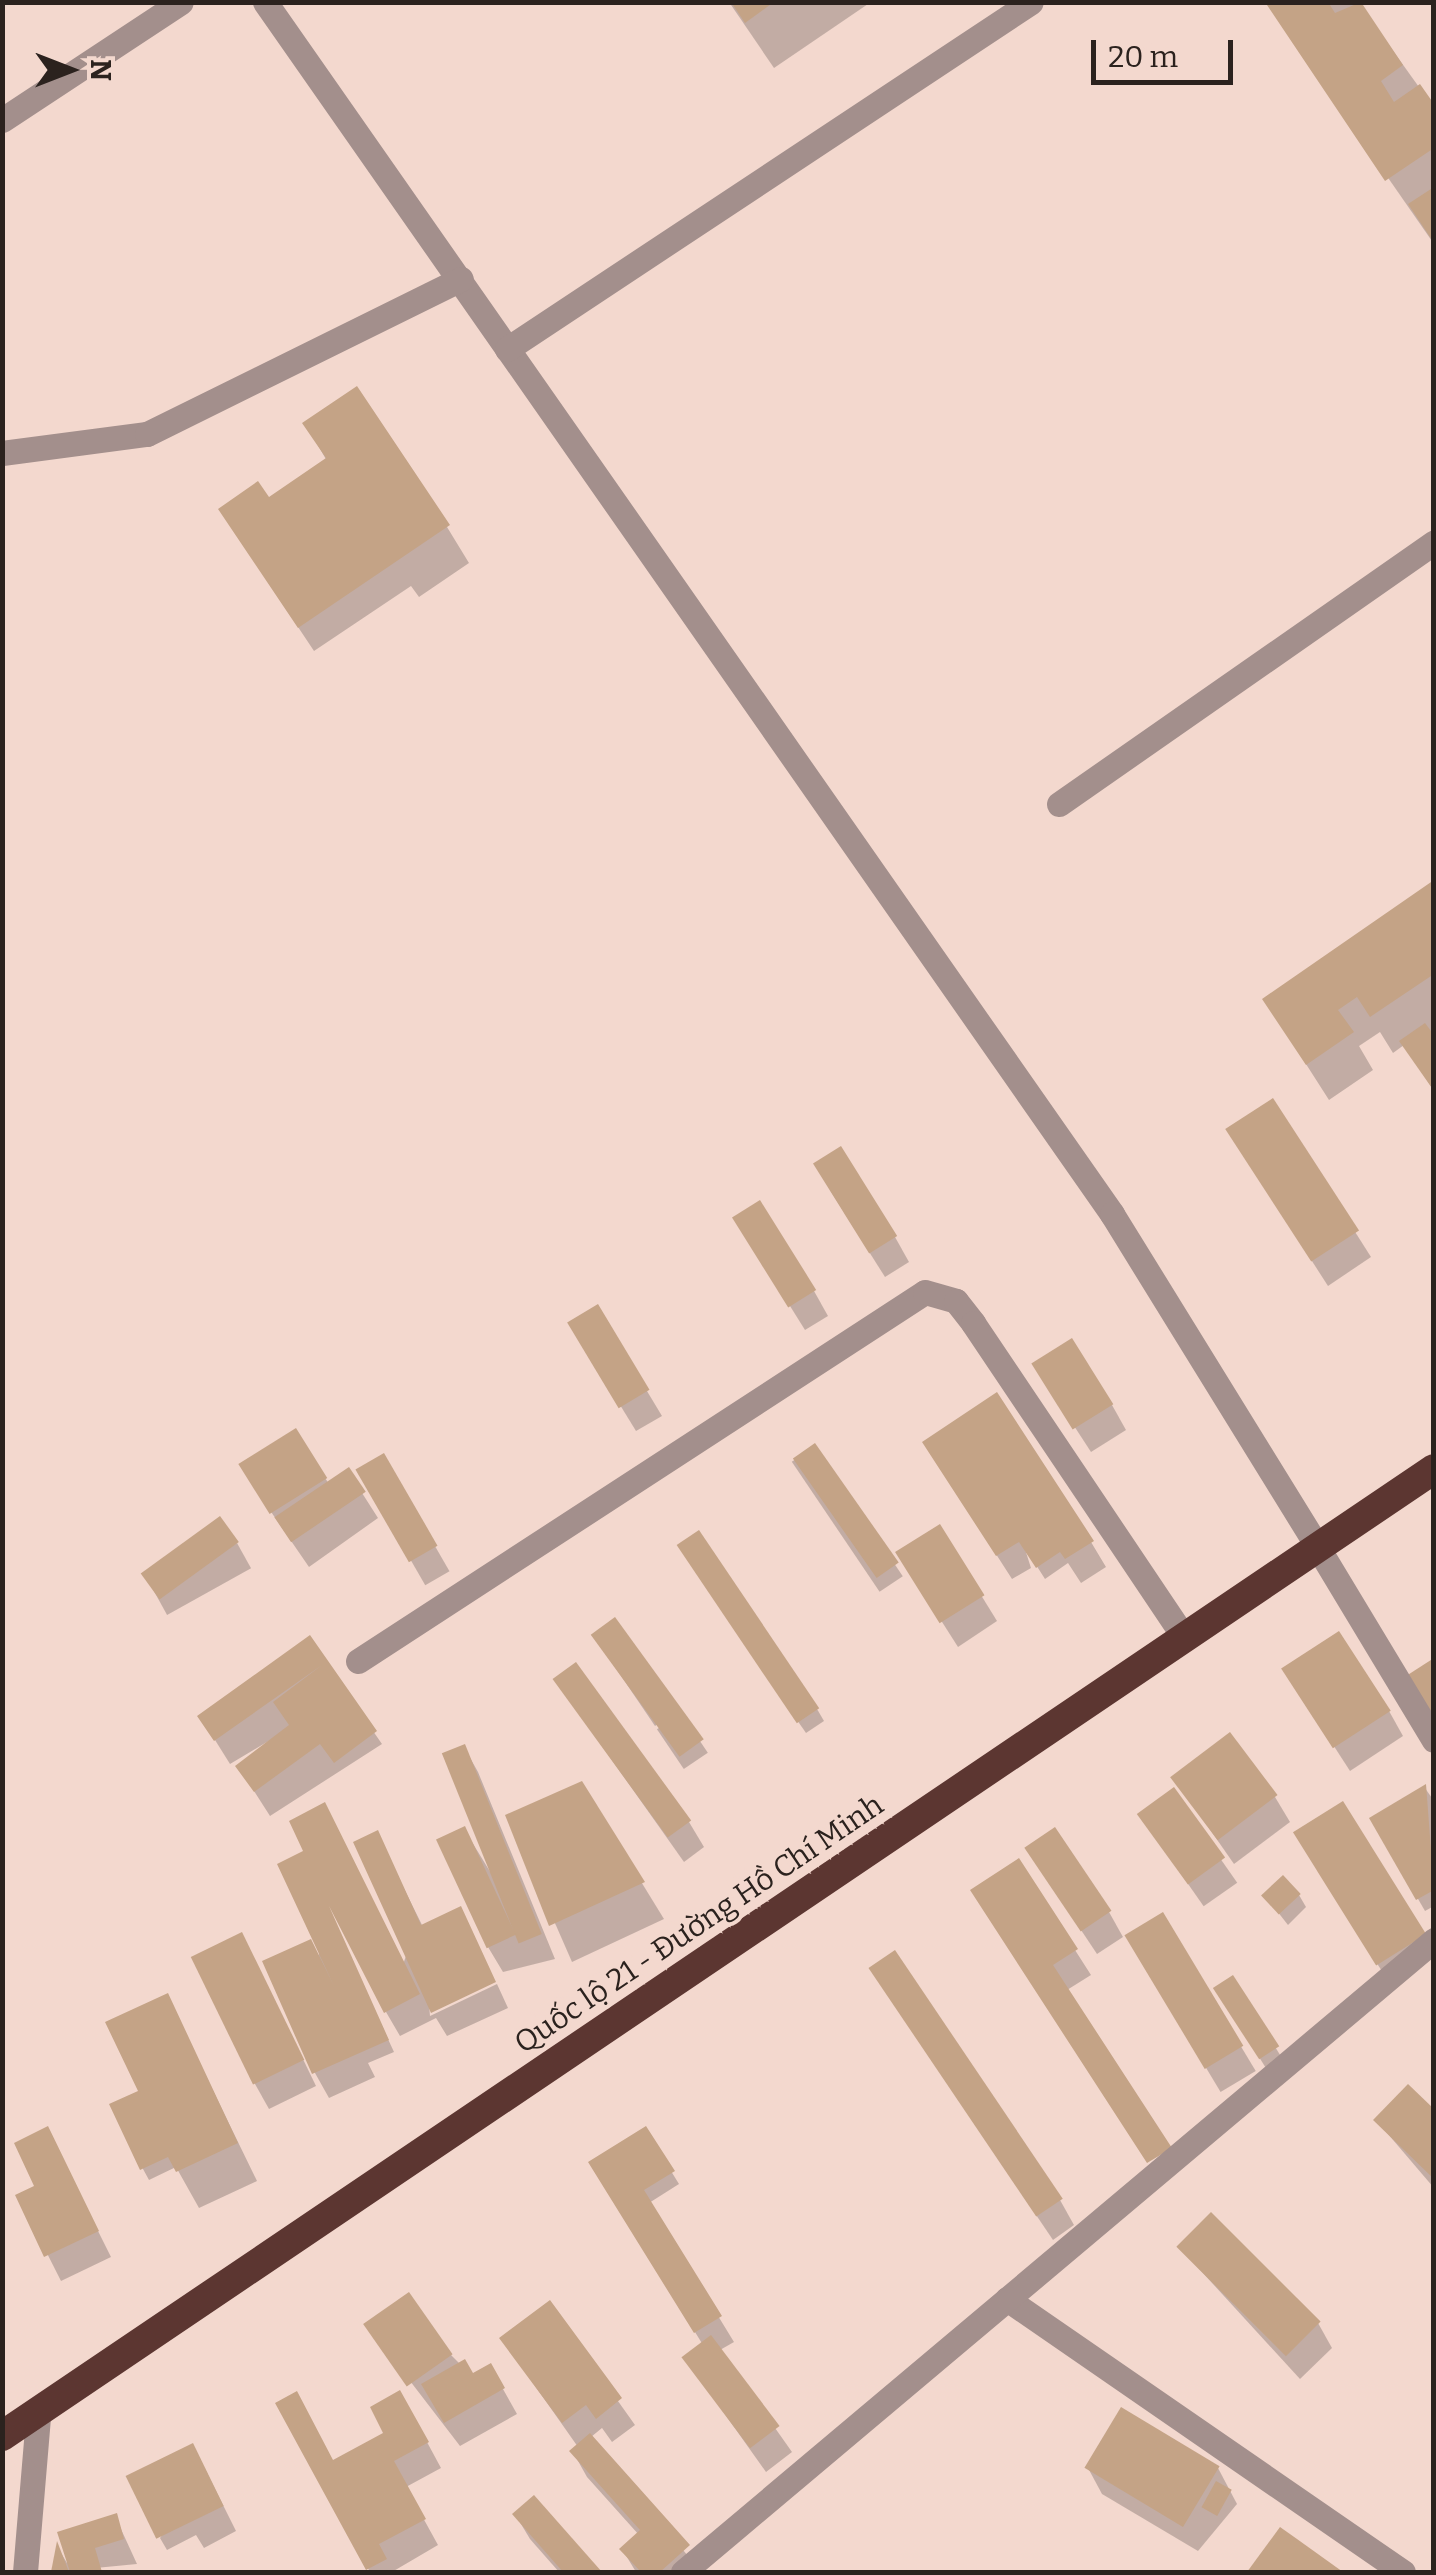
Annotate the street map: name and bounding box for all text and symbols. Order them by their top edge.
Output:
north arrow [20,20,120,120]
scale bar [1096,20,1238,82]
text: 20 m [1108,39,1178,75]
text: N [84,59,117,81]
street label: Quốc lộ 21 - Đường Hồ Chí Minh [508,1787,890,2061]

